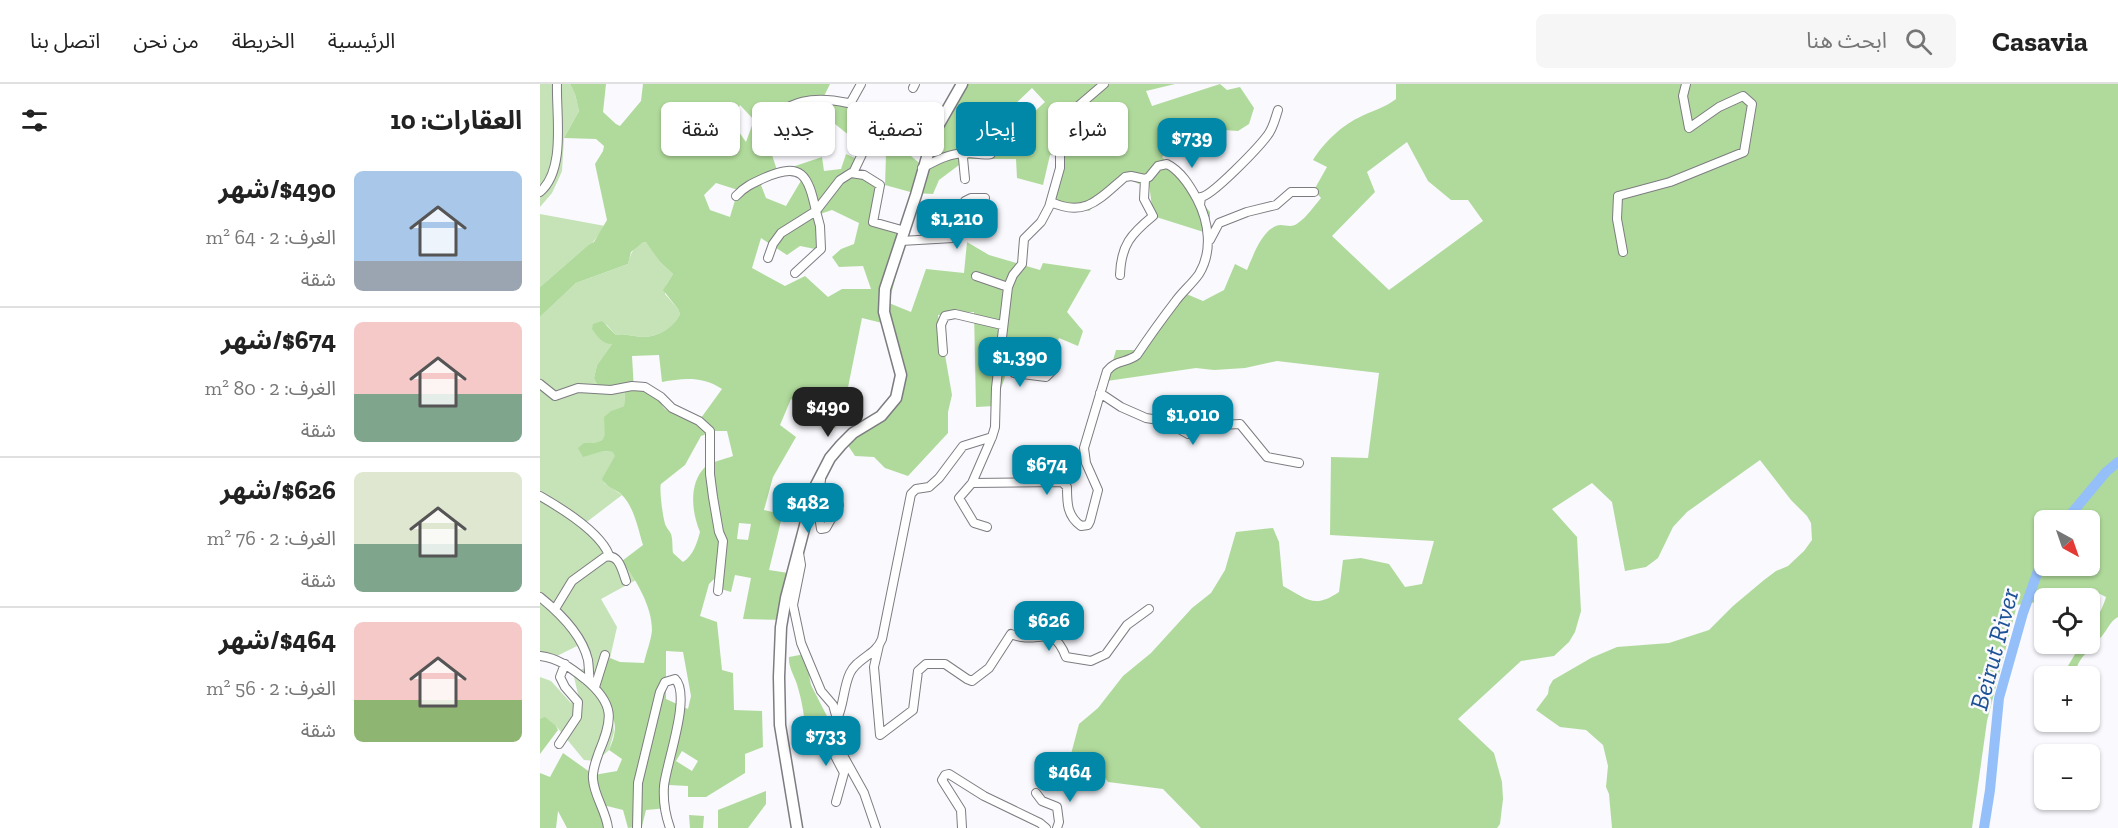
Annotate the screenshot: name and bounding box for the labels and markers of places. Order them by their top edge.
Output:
pin: $739 [1156,118,1228,169]
pin: $1,210 [908,199,1006,250]
pin: $1,390 [971,337,1069,388]
pin: $490 [792,387,864,438]
pin: $1,010 [1144,395,1242,446]
pin: $674 [1011,445,1083,496]
pin: $482 [772,483,844,534]
pin: $626 [1013,601,1085,652]
pin: $733 [790,716,862,767]
pin: $464 [1034,752,1106,803]

